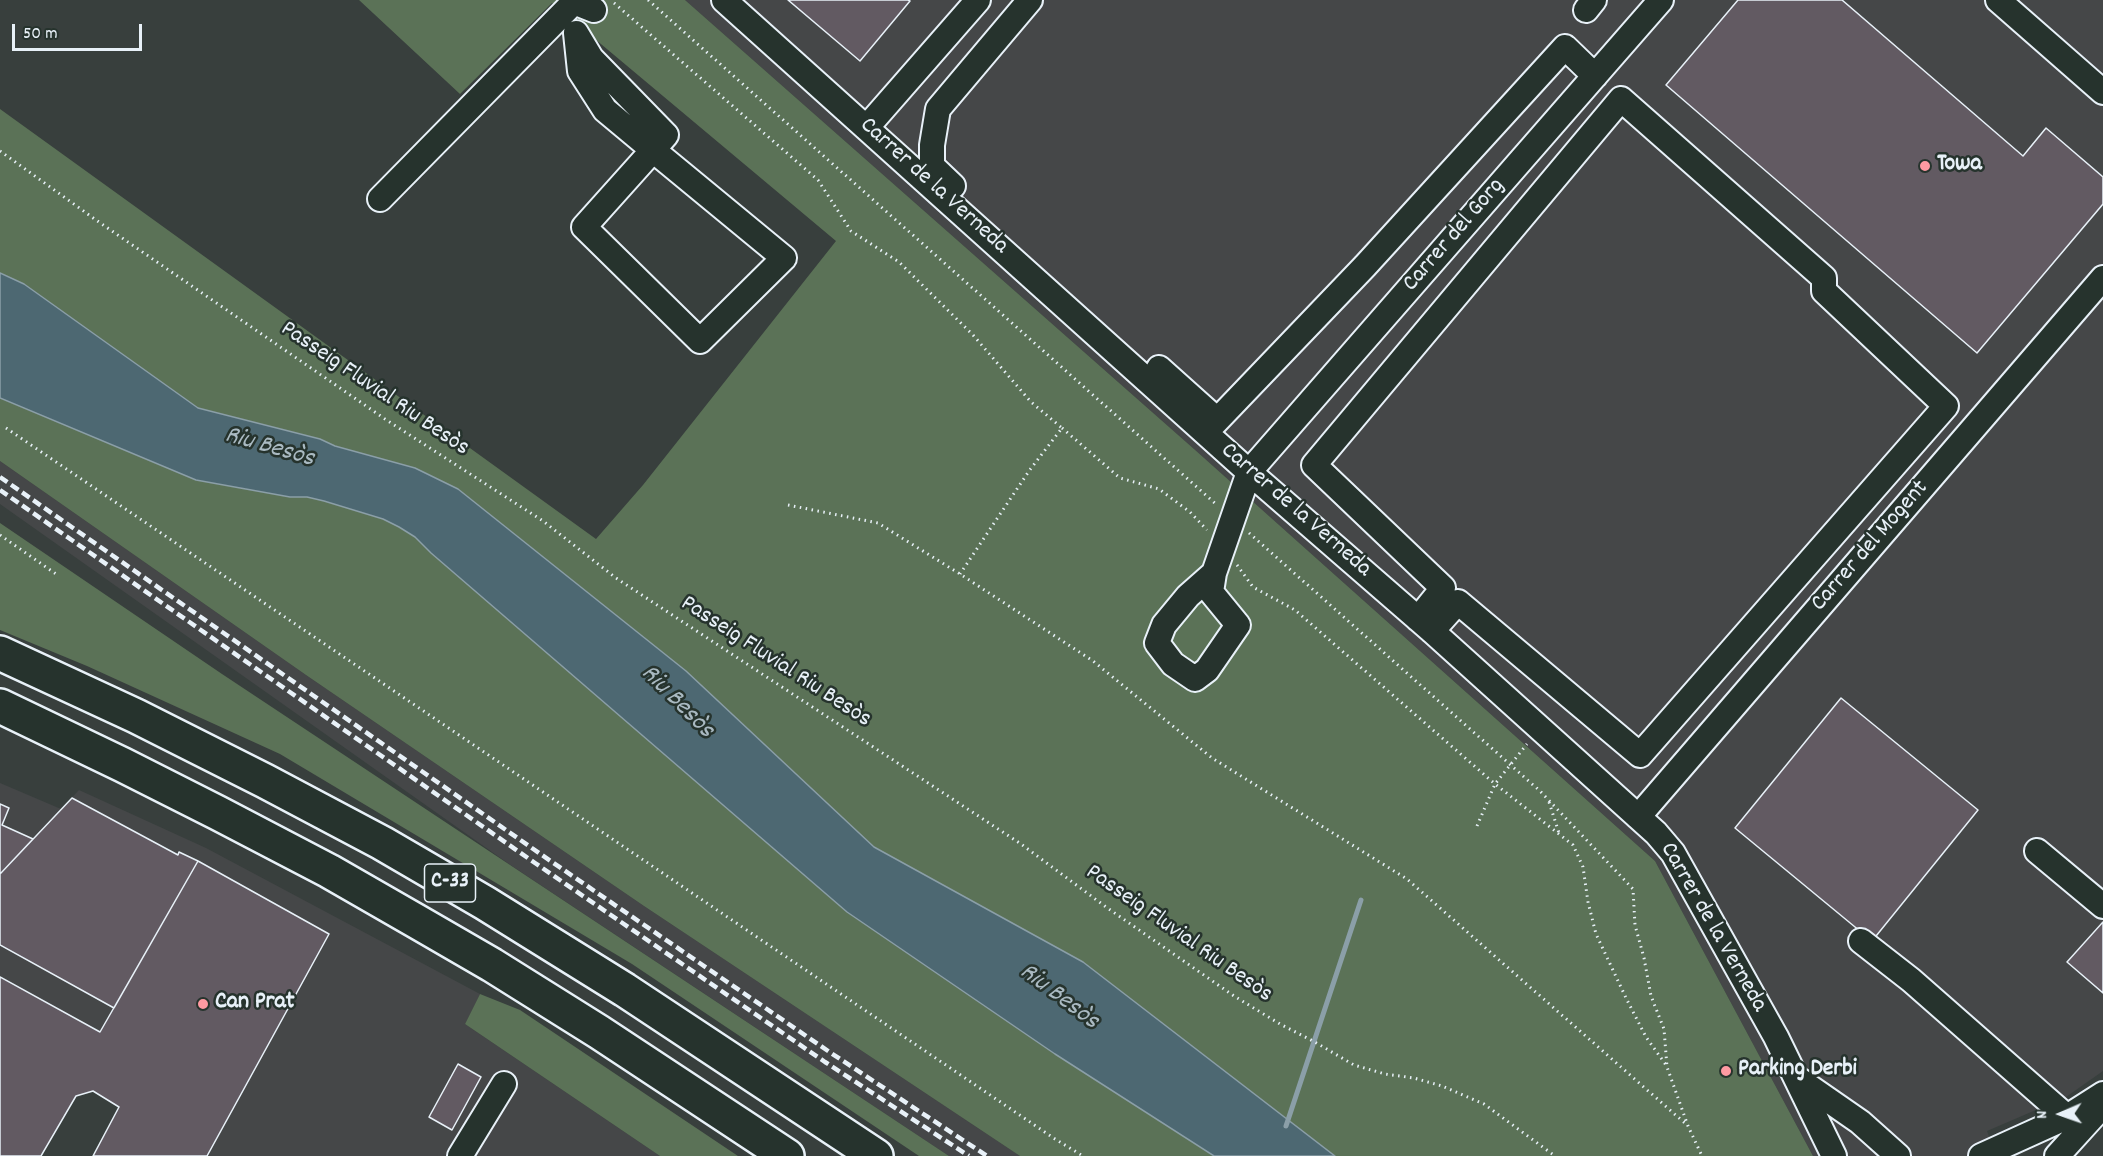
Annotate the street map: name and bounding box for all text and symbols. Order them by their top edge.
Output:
scale bar [15,12,146,50]
text: 50 m [23,22,58,47]
street label: Carrer de la Verneda [852,112,1014,262]
place label: Towa [1937,152,1982,180]
marker: Towa [1918,159,1932,173]
street label: Carrer del Gorg [1398,173,1512,299]
street label: Passeig Fluvial Riu Besòs [274,316,474,464]
water label: Riu Besòs [221,421,317,477]
street label: Carrer de la Verneda [1214,438,1376,584]
street label: Carrer del Mogent [1806,475,1936,619]
street label: Passeig Fluvial Riu Besòs [674,591,876,735]
water label: Riu Besòs [633,660,719,746]
street label: Carrer de la Verneda [1652,838,1772,1018]
street label: Passeig Fluvial Riu Besòs [1079,860,1277,1010]
road number: C-33 [424,864,476,902]
water label: Riu Besòs [1012,958,1104,1038]
place label: Can Prat [215,990,295,1018]
marker: Can Prat [196,997,210,1011]
place label: Parking Derbi [1738,1057,1857,1085]
marker: Parking Derbi [1719,1064,1733,1078]
north arrow [2031,1084,2091,1144]
text: N [2031,1110,2054,1119]

